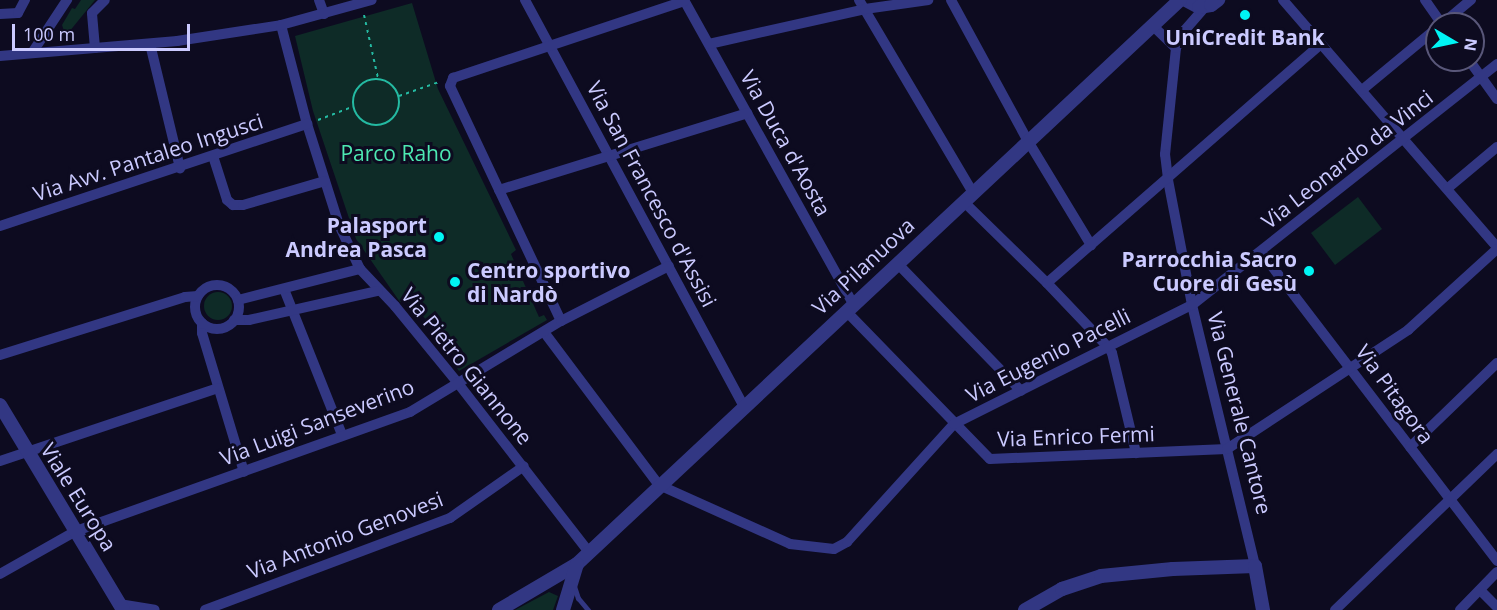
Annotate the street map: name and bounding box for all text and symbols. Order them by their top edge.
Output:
marker: UniCredit Bank [1238,8,1252,22]
scale bar [15,12,194,50]
north arrow [1425,12,1485,72]
text: 100 m [23,22,75,46]
place label: UniCredit Bank [1165,24,1325,50]
text: N [1459,36,1483,53]
street label: Via Duca d'Aosta [736,66,836,220]
street label: Via San Francesco d'Assisi [582,77,722,311]
street label: Via Leonardo da Vinci [1256,84,1438,234]
street label: Via Avv. Pantaleo Ingusci [30,108,266,206]
park label: Parco Raho [340,140,452,166]
place label: Palasport Andrea Pasca [286,212,427,262]
street label: Via Pilanuova [807,212,919,320]
marker: Palasport Andrea Pasca [432,230,446,244]
place label: Parrocchia Sacro Cuore di Gesù [1122,246,1297,296]
place label: Centro sportivo di Nardò [467,257,630,307]
marker: Parrocchia Sacro Cuore di Gesù [1302,264,1316,278]
marker: Centro sportivo di Nardò [448,275,462,289]
street label: Via Pietro Giannone [396,283,538,449]
street label: Via Eugenio Pacelli [962,303,1134,407]
street label: Via Generale Cantore [1203,309,1277,517]
street label: Via Pitagora [1351,340,1439,448]
street label: Via Luigi Sanseverino [216,373,418,471]
street label: Via Enrico Fermi [997,421,1155,451]
street label: Viale Europa [36,438,122,556]
street label: Via Antonio Genovesi [244,486,446,584]

